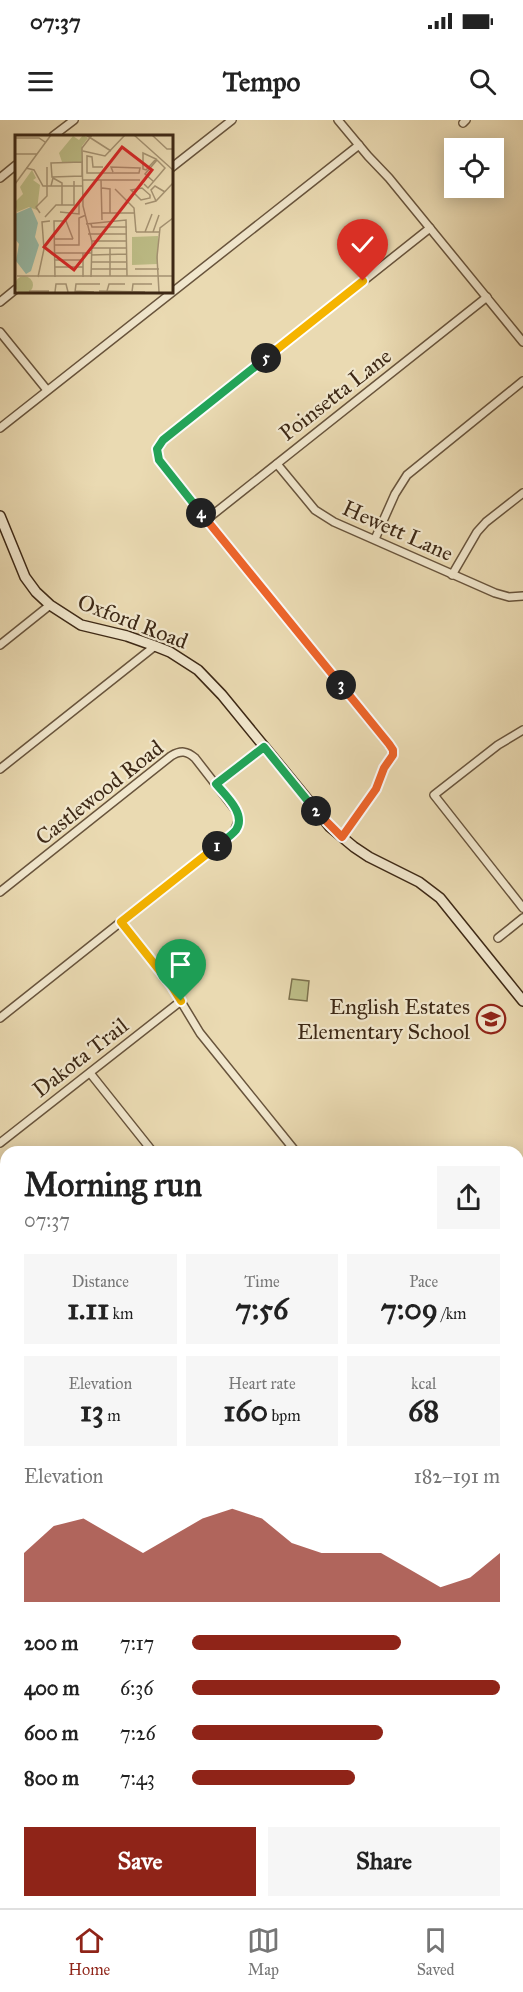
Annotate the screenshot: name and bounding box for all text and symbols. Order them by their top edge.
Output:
text: 07:37 [30,8,81,35]
icon: menu [24,65,57,98]
text: Tempo [223,65,300,98]
icon: search [466,65,499,98]
inset map [15,135,172,292]
map controls [444,138,504,198]
button: locate [444,138,504,198]
pin [337,219,388,281]
icon: check [346,228,379,261]
street label: Poinsetta Lane [274,342,397,446]
pin: 5 [251,343,281,373]
text: 5 [262,348,270,367]
street label: Hewett Lane [338,494,457,567]
pin: 4 [186,498,216,528]
text: 4 [197,503,205,522]
street label: Oxford Road [74,588,192,655]
pin: 3 [326,670,356,700]
text: 3 [338,675,344,694]
street label: Castlewood Road [30,734,169,851]
pin: 2 [301,796,331,826]
text: 2 [312,801,320,820]
pin: 1 [202,831,232,861]
text: 1 [214,836,220,855]
pin [155,939,206,1001]
icon: arrive [164,948,197,981]
place label: English Estates Elementary School [297,993,470,1045]
school or university icon: English Estates Elementary School [475,1003,507,1035]
street label: Dakota Trail [27,1012,133,1103]
text: Morning run [24,1165,202,1205]
button: share [437,1166,500,1229]
text: 07:37 [24,1208,70,1232]
text: Distance [72,1272,129,1291]
text: Time [244,1272,280,1291]
text: Pace [409,1272,438,1291]
text: 1.11 [67,1291,109,1327]
text: 7:56 [236,1291,288,1327]
text: 7:09 [381,1291,438,1327]
text: km [109,1304,133,1323]
text: /km [438,1304,467,1323]
text: Elevation [69,1374,132,1393]
text: Heart rate [228,1374,296,1393]
text: kcal [411,1374,436,1393]
text: 13 [80,1393,104,1429]
text: 160 [223,1393,268,1429]
text: 68 [408,1393,439,1429]
text: m [104,1406,121,1425]
text: bpm [268,1406,301,1425]
text: Elevation [24,1464,103,1488]
text: 182–191 m [414,1464,500,1488]
text: 200 m [24,1631,78,1655]
text: 7:17 [120,1631,154,1655]
text: 400 m [24,1676,80,1700]
text: 6:36 [120,1676,154,1700]
text: 600 m [24,1721,79,1745]
text: 7:26 [120,1721,156,1745]
text: 800 m [24,1766,79,1790]
text: 7:43 [120,1766,155,1790]
button: Save [24,1827,256,1896]
button: Share [268,1827,500,1896]
tab: Home [68,1924,110,1979]
tab: Map [247,1924,280,1979]
tab: Saved [417,1924,455,1979]

